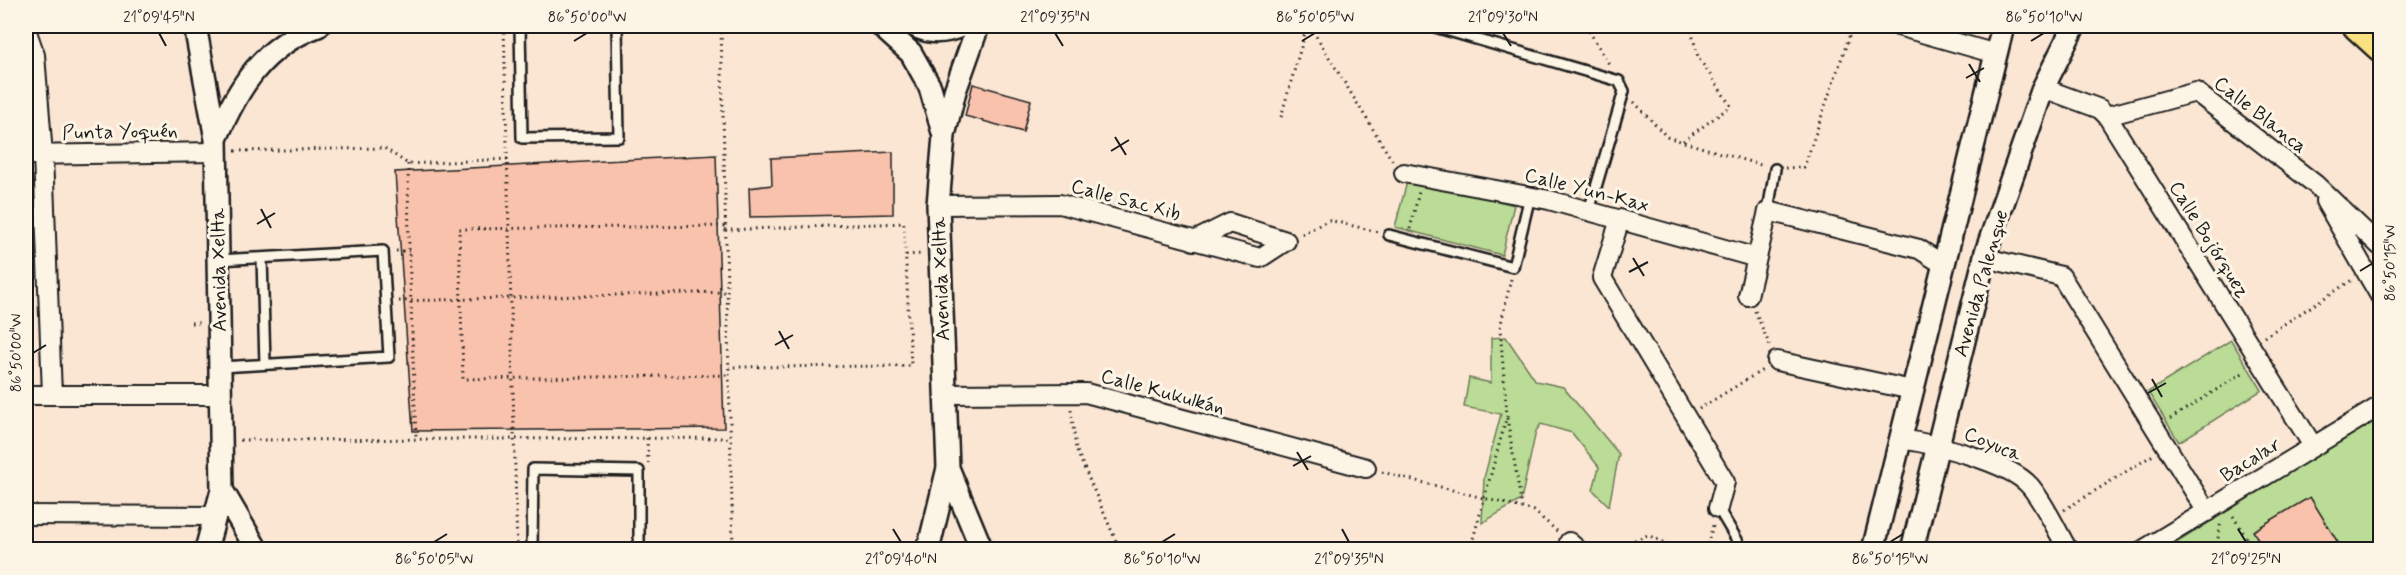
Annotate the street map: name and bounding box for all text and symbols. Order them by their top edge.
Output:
text: 21°09'45"N [123,8,195,28]
text: 86°50'00"W [548,8,626,28]
text: 21°09'35"N [1020,8,1090,28]
text: 86°50'05"W [1276,8,1354,28]
text: 21°09'30"N [1468,8,1538,28]
text: 86°50'10"W [2006,8,2082,28]
street label: Calle Blanca [2208,70,2312,160]
street label: Punta Yoquén [62,118,178,147]
street label: Calle Yun-Kax [1521,162,1652,219]
street label: Calle Sac Xib [1068,173,1183,228]
street label: Calle Bojórquez [2162,176,2255,303]
street label: Avenida XelHa [205,207,234,332]
street label: Avenida Palenque [1948,207,2015,360]
street label: Avenida XelHa [926,216,957,341]
text: 86°50'15"W [2381,225,2401,301]
text: 86°50'00"W [7,314,27,392]
street label: Calle Kukulkán [1098,363,1228,422]
street label: Coyuca [1960,421,2026,468]
street label: Bacalar [2215,431,2286,489]
text: 86°50'05"W [395,550,473,570]
text: 21°09'40"N [865,550,937,570]
text: 86°50'10"W [1124,550,1200,570]
text: 21°09'35"N [1314,550,1384,570]
text: 86°50'15"W [1852,550,1928,570]
text: 21°09'25"N [2211,550,2281,570]

